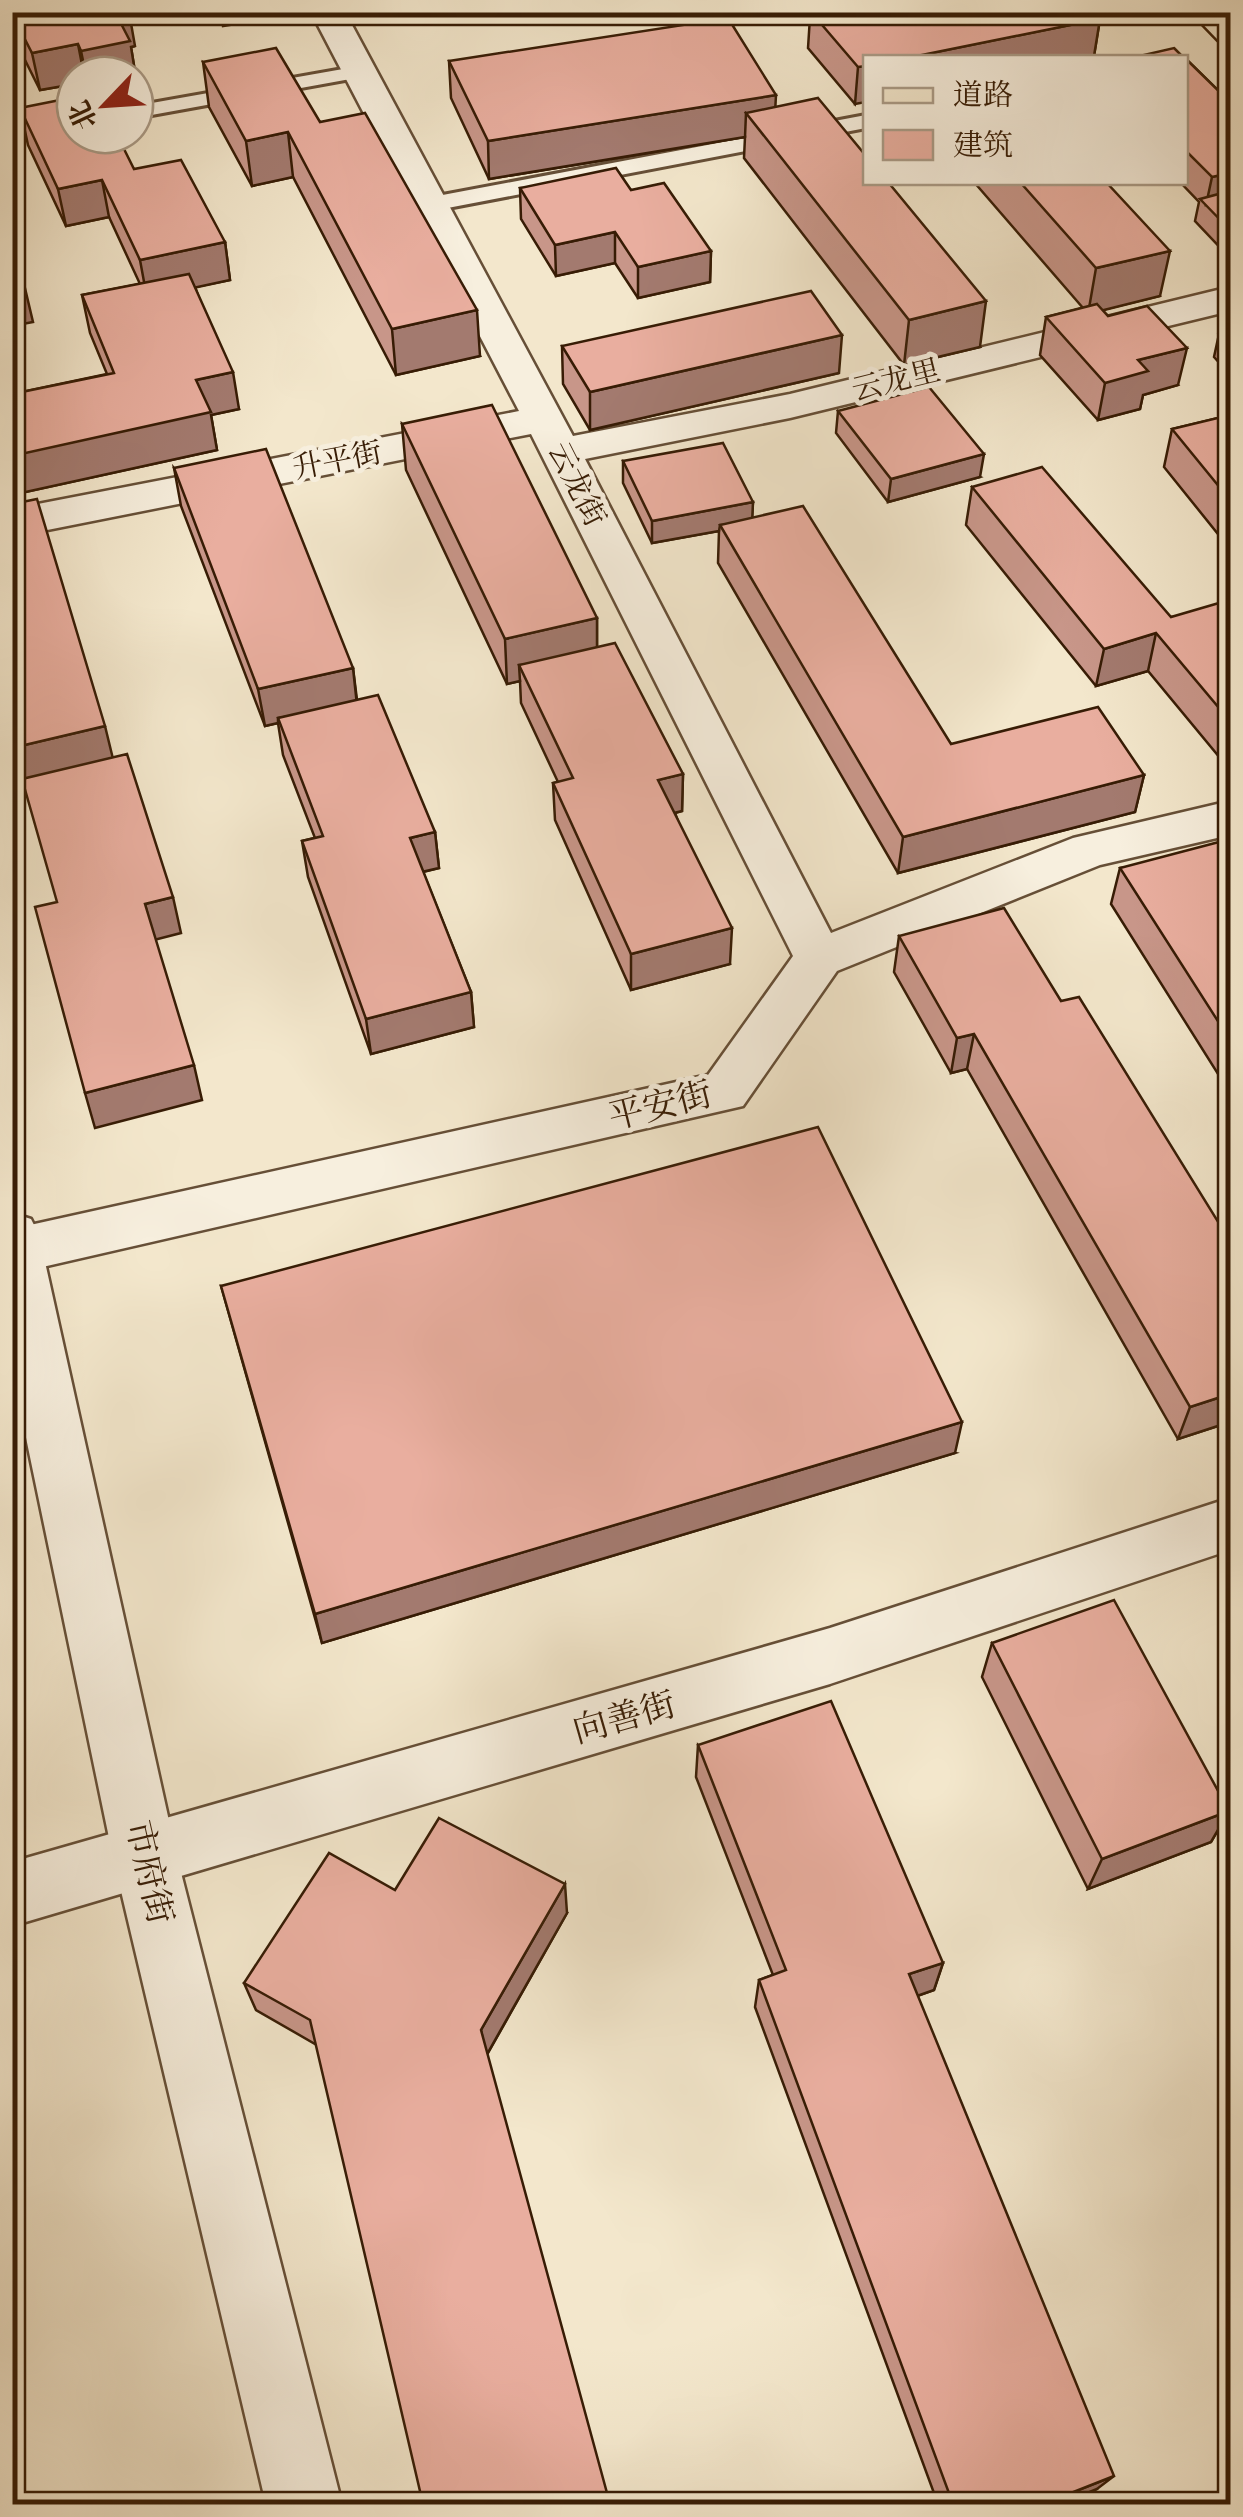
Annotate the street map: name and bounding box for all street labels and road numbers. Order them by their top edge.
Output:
street label: 云龙里 [847,350,944,409]
street label: 升平街 [289,432,385,487]
street label: 云龙街 [540,435,615,533]
street label: 平安街 [603,1070,716,1139]
street label: 向善街 [567,1680,681,1753]
street label: 市府街 [117,1816,184,1928]

